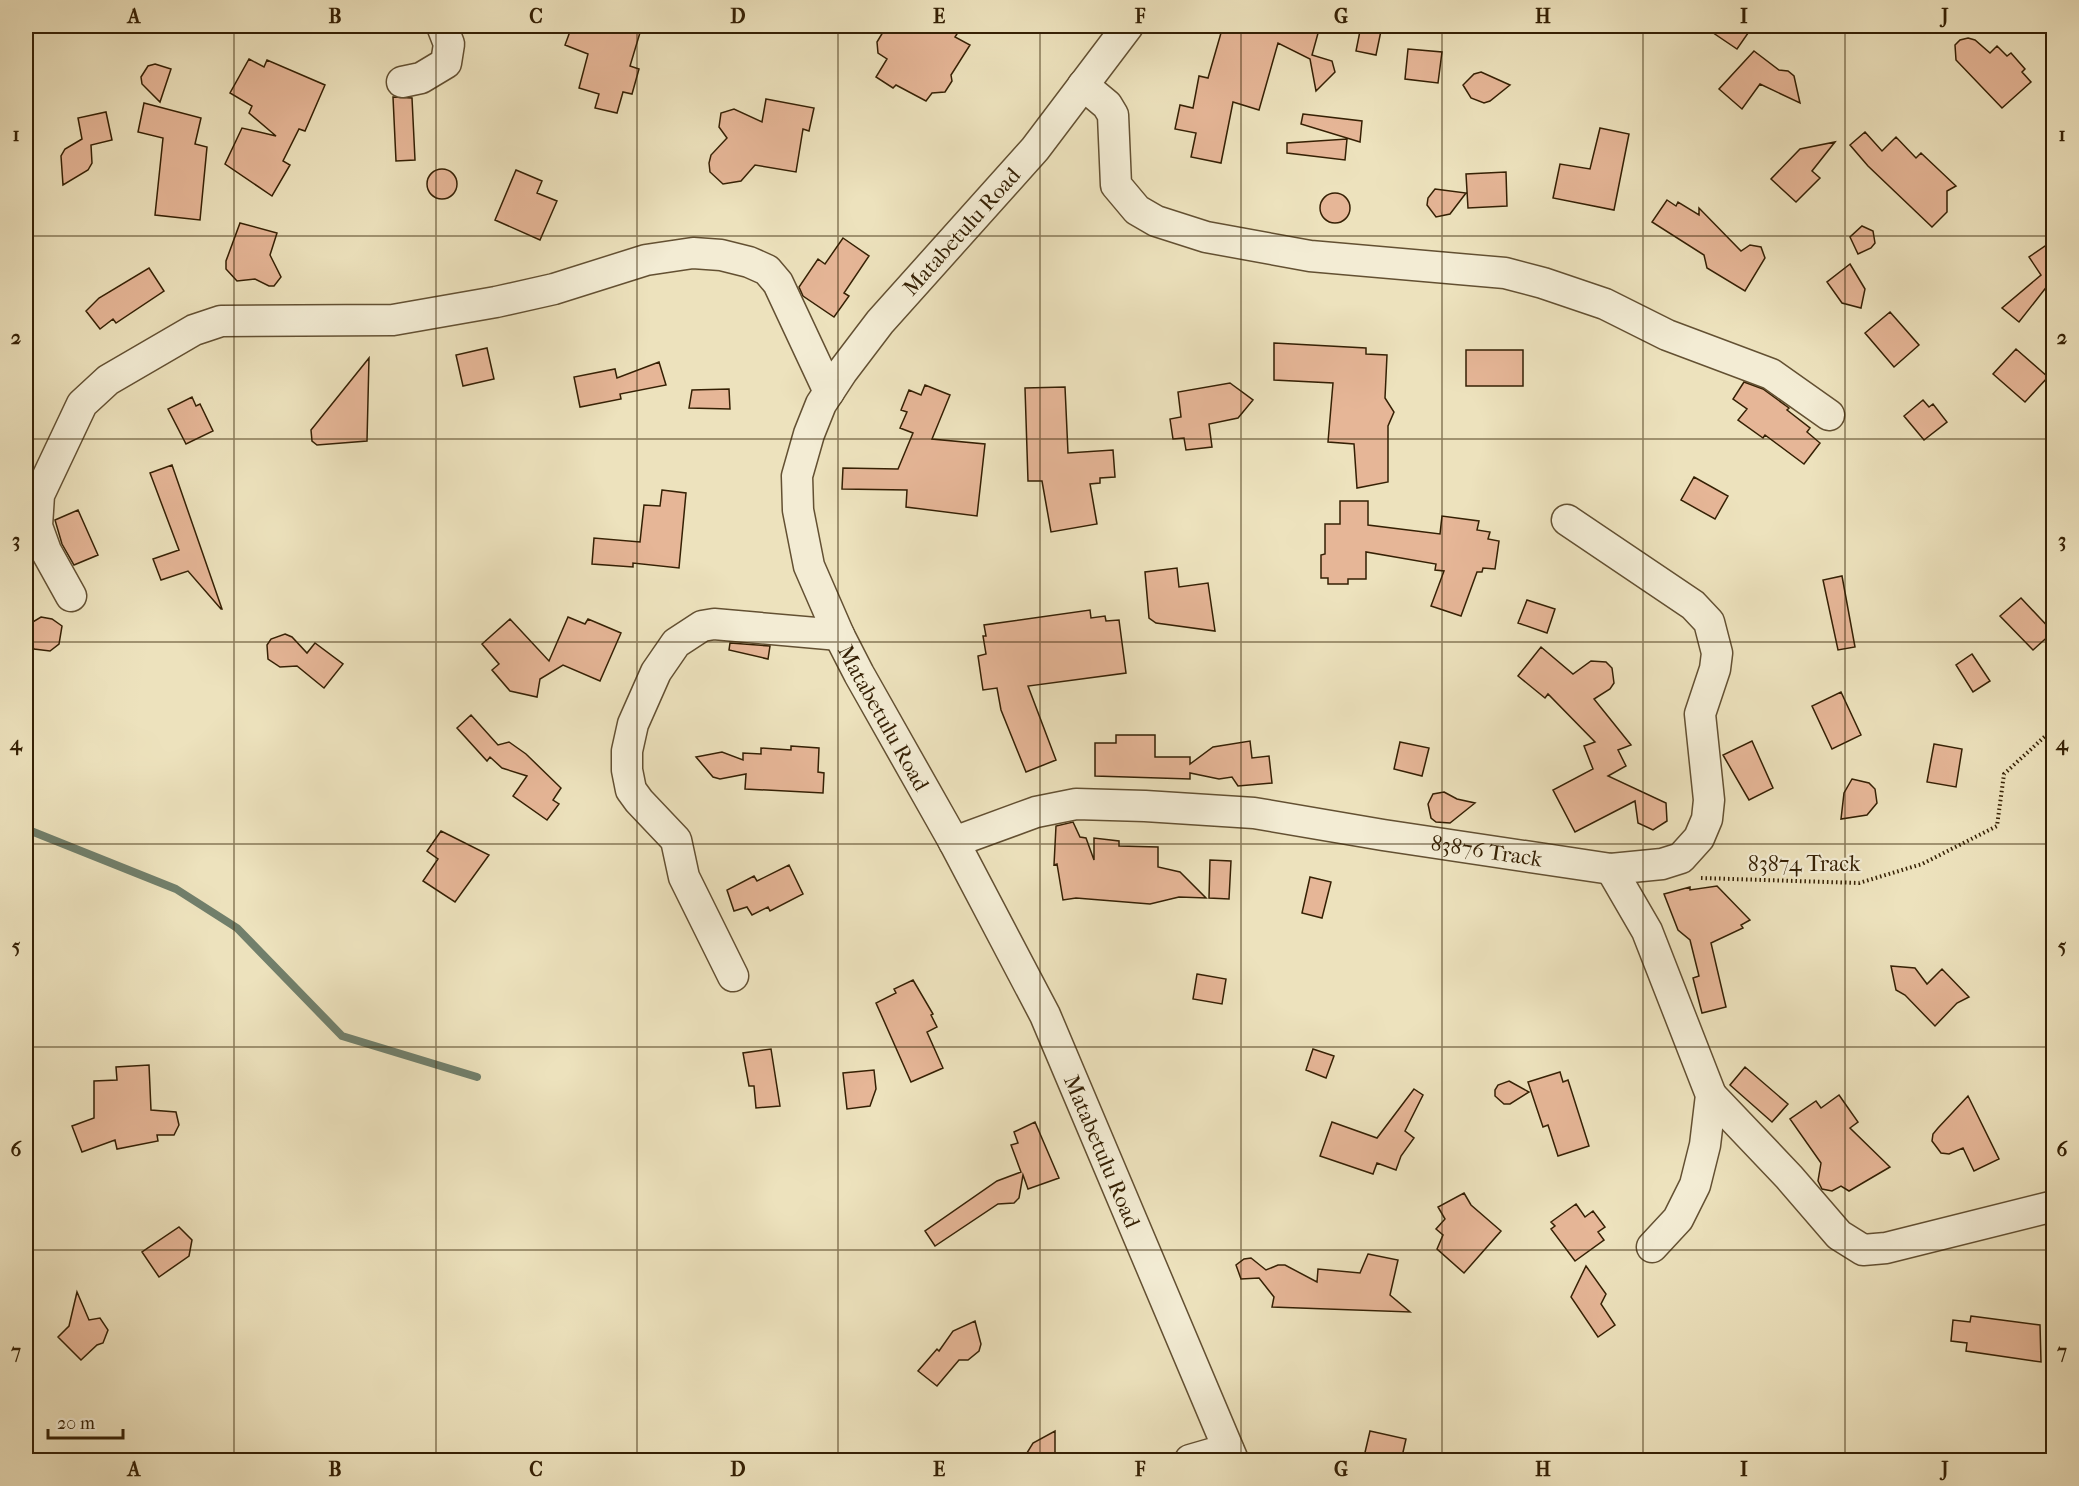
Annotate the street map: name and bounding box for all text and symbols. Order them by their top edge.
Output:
text: A [126,5,142,28]
text: B [328,5,342,28]
text: C [529,5,543,28]
text: D [730,5,746,28]
text: E [933,5,945,28]
text: F [1134,5,1146,28]
text: G [1334,5,1348,28]
text: H [1535,5,1551,28]
text: I [1740,5,1748,28]
text: J [1939,5,1949,28]
text: 1 [12,123,20,146]
text: 1 [2058,123,2066,146]
street label: Matabetulu Road [898,162,1027,301]
text: 2 [11,326,21,349]
text: 2 [2057,326,2067,349]
text: 3 [12,529,20,552]
text: 3 [2058,529,2066,552]
street label: Matabetulu Road [832,641,935,797]
text: 4 [9,732,23,756]
text: 4 [2055,732,2069,756]
street label: 83876 Track [1429,830,1545,873]
street label: 83874 Track [1748,851,1861,877]
text: 5 [12,935,21,958]
text: 5 [2058,935,2067,958]
street label: Matabetulu Road [1058,1071,1146,1233]
text: 6 [11,1138,23,1161]
text: 6 [2057,1138,2069,1161]
text: 7 [10,1340,21,1363]
text: 7 [2056,1340,2067,1363]
scale bar [48,1402,123,1440]
text: 20 m [57,1413,95,1434]
text: A [126,1458,142,1481]
text: B [328,1458,342,1481]
text: C [529,1458,543,1481]
text: D [730,1458,746,1481]
text: E [933,1458,945,1481]
text: F [1134,1458,1146,1481]
text: G [1334,1458,1348,1481]
text: H [1535,1458,1551,1481]
text: I [1740,1458,1748,1481]
text: J [1939,1458,1949,1481]

